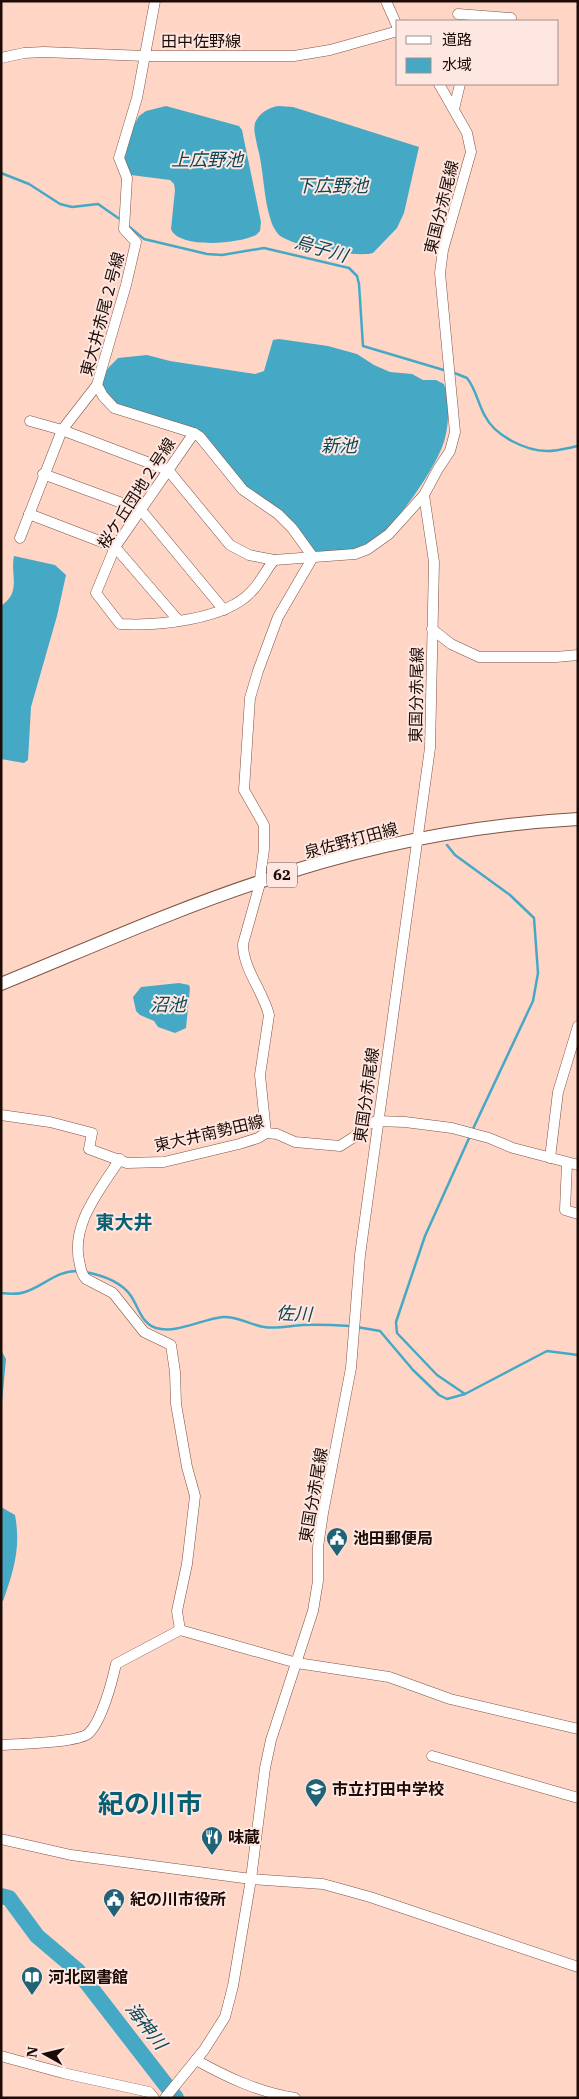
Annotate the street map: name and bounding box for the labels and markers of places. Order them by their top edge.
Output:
public building icon: 池田郵便局 [325,1526,349,1557]
place label: 池田郵便局 [353,1528,433,1548]
school or university icon: 市立打田中学校 [304,1777,328,1808]
place label: 市立打田中学校 [332,1779,444,1799]
restaurant icon: 味蔵 [200,1825,224,1856]
place label: 味蔵 [228,1827,260,1847]
public building icon: 紀の川市役所 [102,1887,126,1918]
place label: 紀の川市役所 [130,1889,226,1909]
library icon: 河北図書館 [20,1965,44,1996]
place label: 河北図書館 [48,1967,128,1987]

